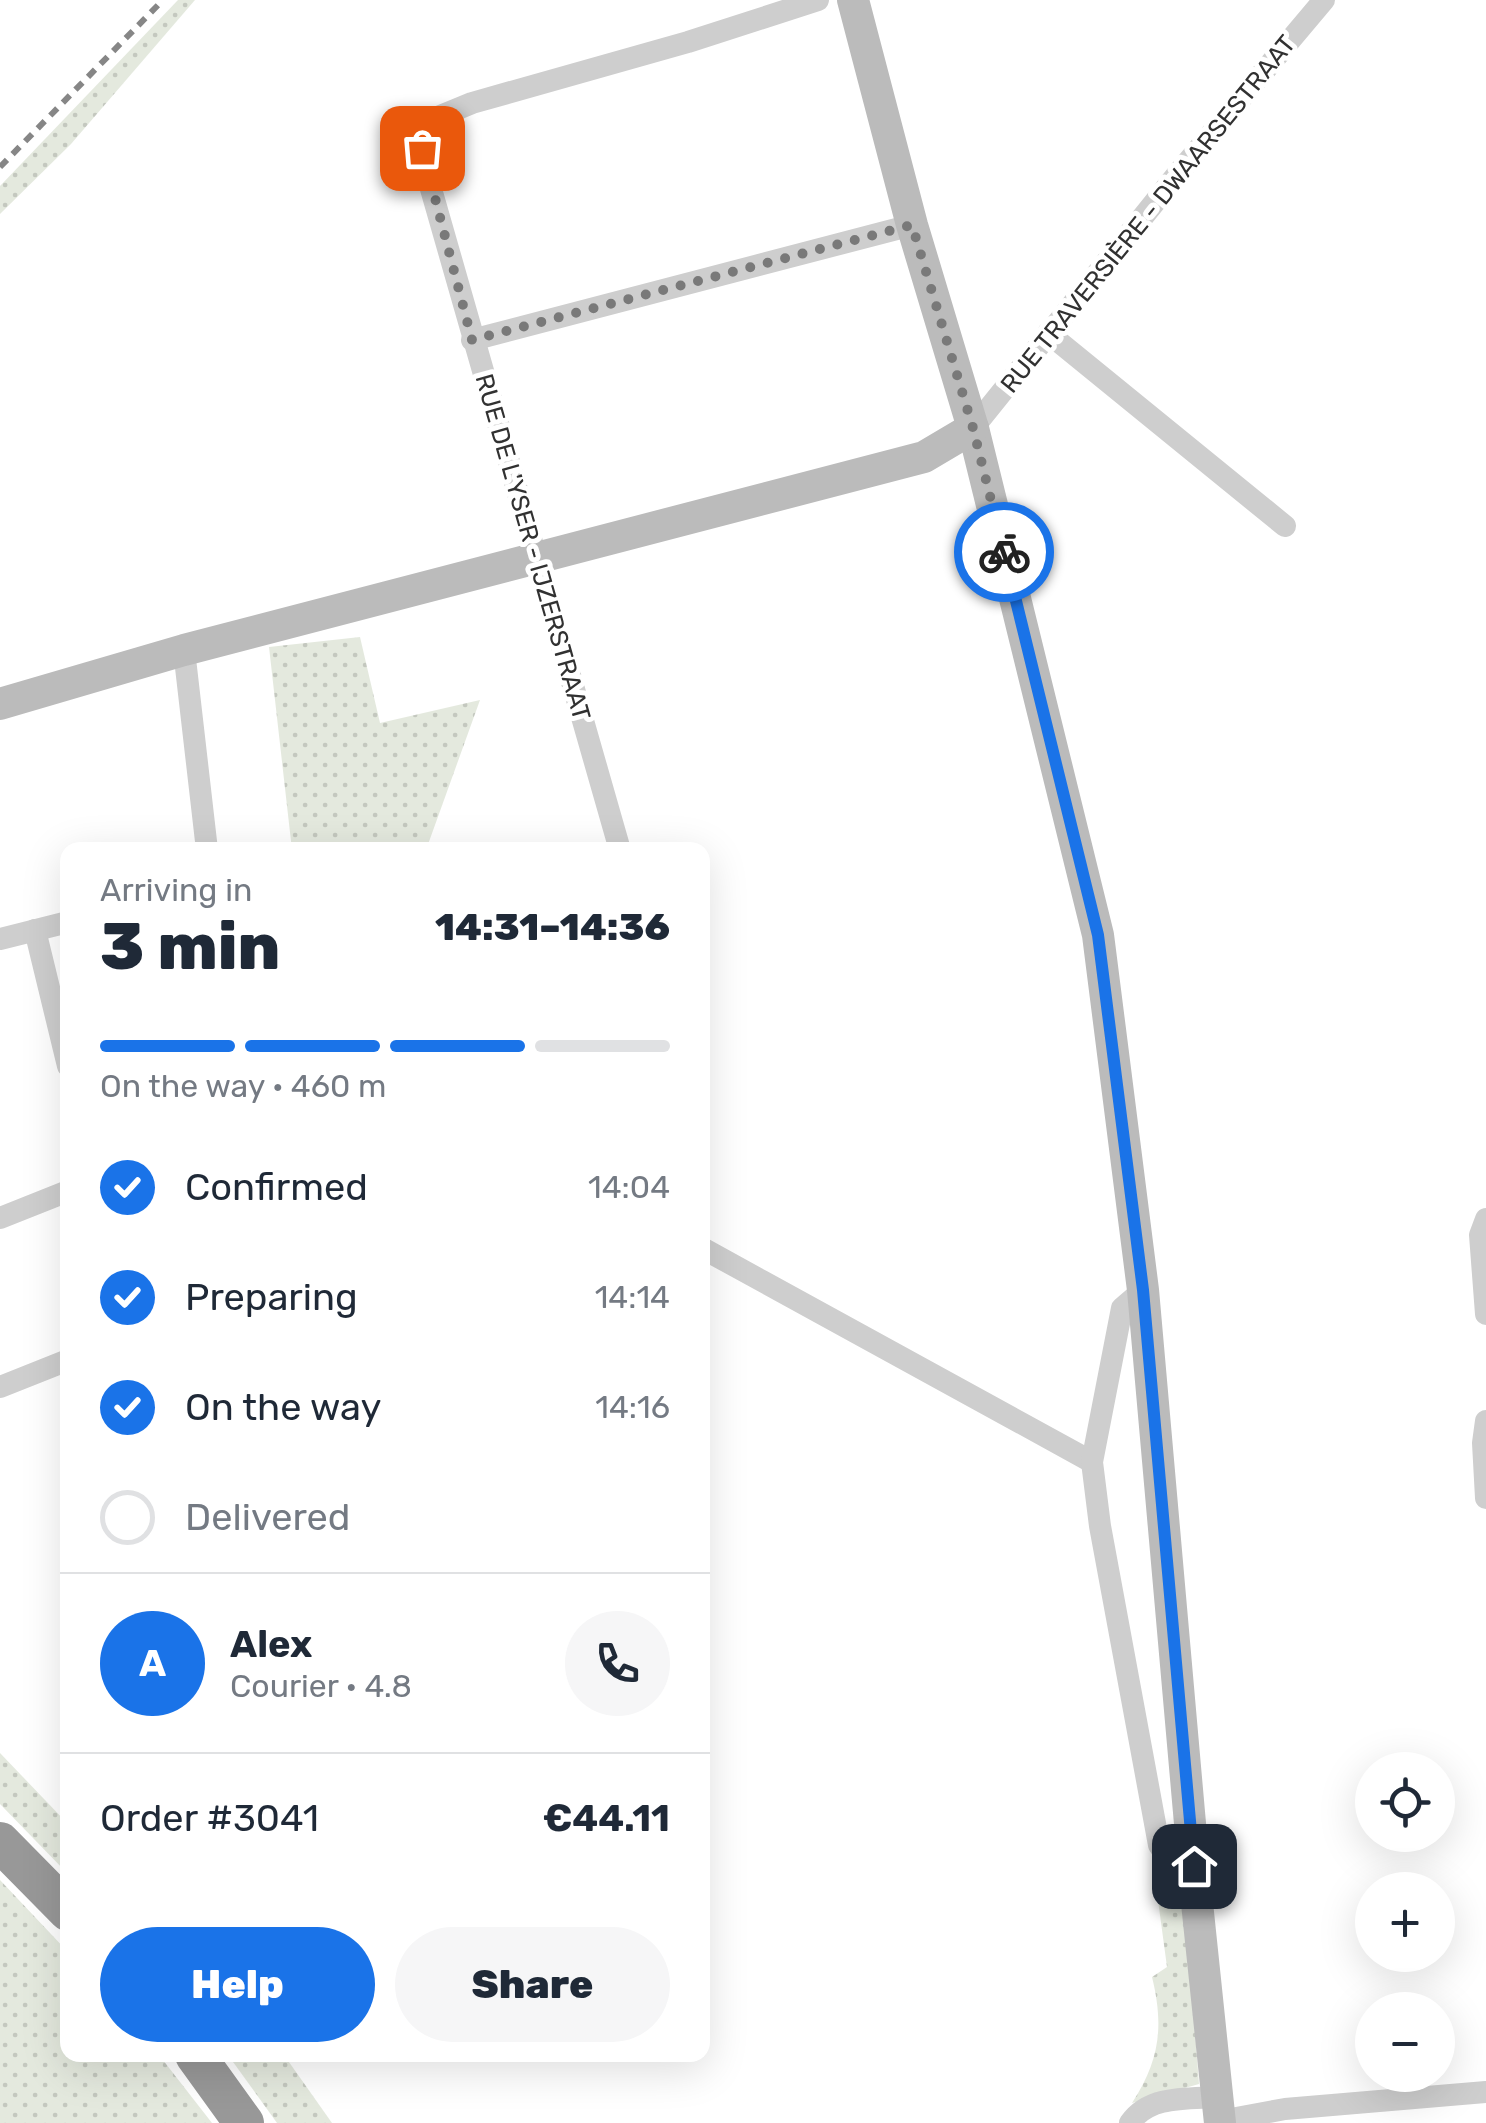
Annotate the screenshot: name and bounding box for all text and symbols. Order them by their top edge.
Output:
street label: RUE TRAVERSIÈRE - DWAARSESTRAAT [995,29,1301,399]
pin [380,106,465,191]
icon: bag [395,121,450,176]
street label: RUE DE L'YSER - IJZERSTRAAT [470,370,596,724]
courier [954,502,1054,602]
icon: bike [977,525,1032,580]
text: Arriving in [100,871,252,909]
text: 14:31–14:36 [435,904,670,950]
text: 3 min [100,908,280,985]
text: On the way · 460 m [100,1067,387,1105]
icon: check [100,1160,155,1215]
text: Confirmed [185,1164,368,1210]
text: 14:04 [588,1168,670,1206]
icon: check [100,1270,155,1325]
text: Preparing [185,1274,358,1320]
text: 14:14 [595,1278,670,1316]
icon: check [100,1380,155,1435]
text: On the way [185,1384,381,1430]
text: 14:16 [595,1388,670,1426]
text: Delivered [185,1494,350,1540]
button: phone [565,1611,670,1716]
text: Alex [230,1621,312,1667]
text: A [139,1640,166,1686]
text: Courier · 4.8 [230,1667,412,1705]
map controls [1355,1752,1455,2092]
button: locate [1355,1752,1455,1852]
text: Order #3041 [100,1795,319,1841]
text: €44.11 [542,1795,670,1841]
pin [1152,1824,1237,1909]
icon: home [1167,1839,1222,1894]
button: + [1355,1872,1455,1972]
button: Help [100,1927,375,2042]
button: Share [395,1927,670,2042]
button: − [1355,1992,1455,2092]

